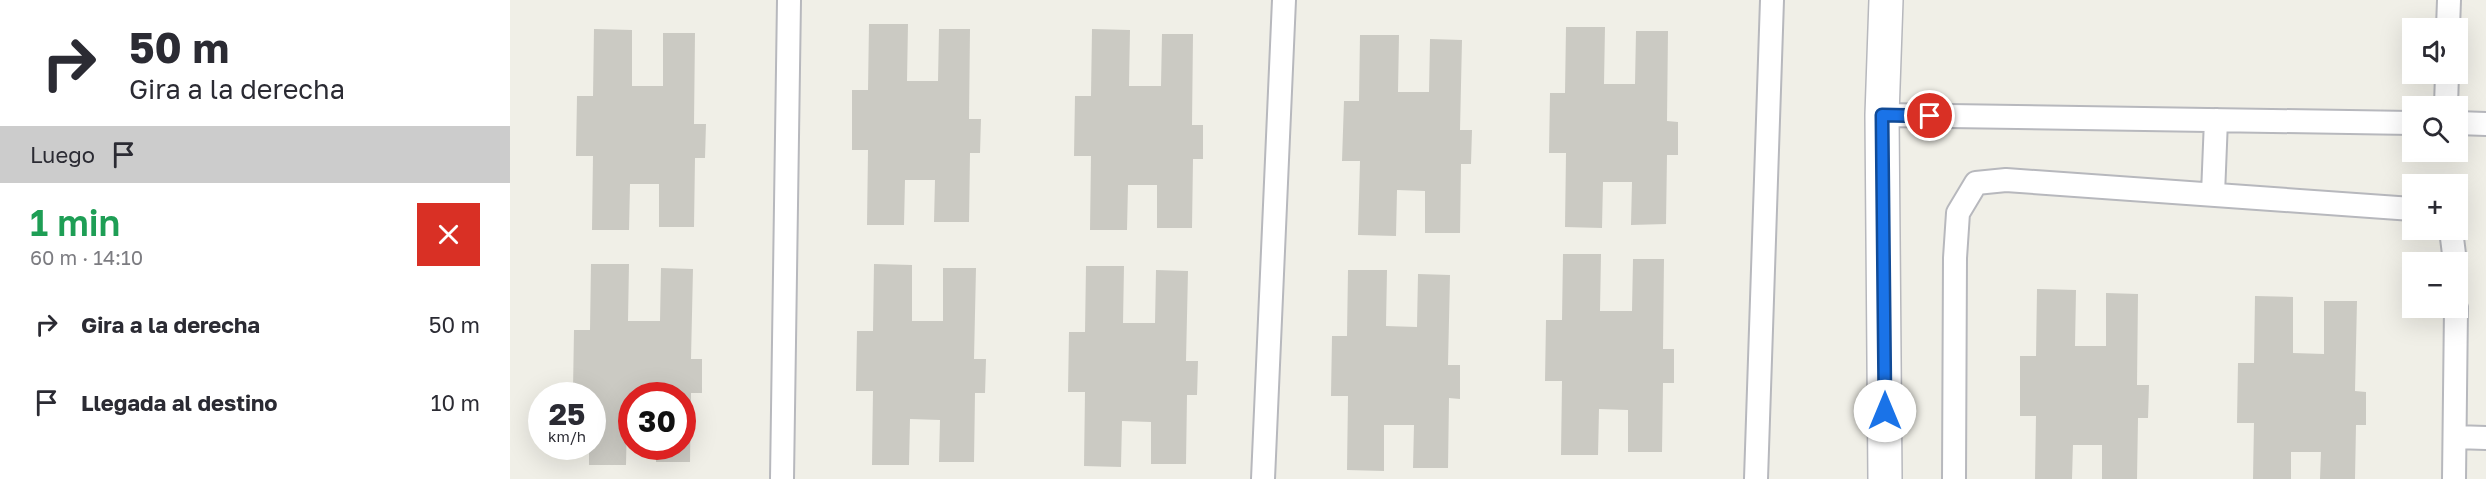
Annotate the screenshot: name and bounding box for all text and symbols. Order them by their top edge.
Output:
map controls [2402,18,2468,318]
button: sound [2402,18,2468,84]
text: 50 m [129,22,229,72]
icon: right [30,24,108,102]
text: Gira a la derecha [129,73,345,105]
pin [1904,90,1955,141]
button: search [2402,96,2468,162]
icon: arrive [1913,99,1946,132]
icon: arrive [107,138,140,171]
text: Luego [30,141,95,168]
button: + [2402,174,2468,240]
text: 1 min [30,201,120,244]
button: close [417,203,480,266]
text: 60 m · 14:10 [30,245,143,269]
button: − [2402,252,2468,318]
icon: right [30,308,63,341]
text: Gira a la derecha [81,311,260,338]
text: 50 m [429,311,480,338]
position arrow [1853,379,1917,443]
speed limit sign: 30 [618,382,696,460]
icon: arrive [30,386,63,419]
text: Llegada al destino [81,389,278,416]
text: 10 m [431,389,480,416]
text: 25 [549,396,585,432]
text: km/h [548,427,586,445]

